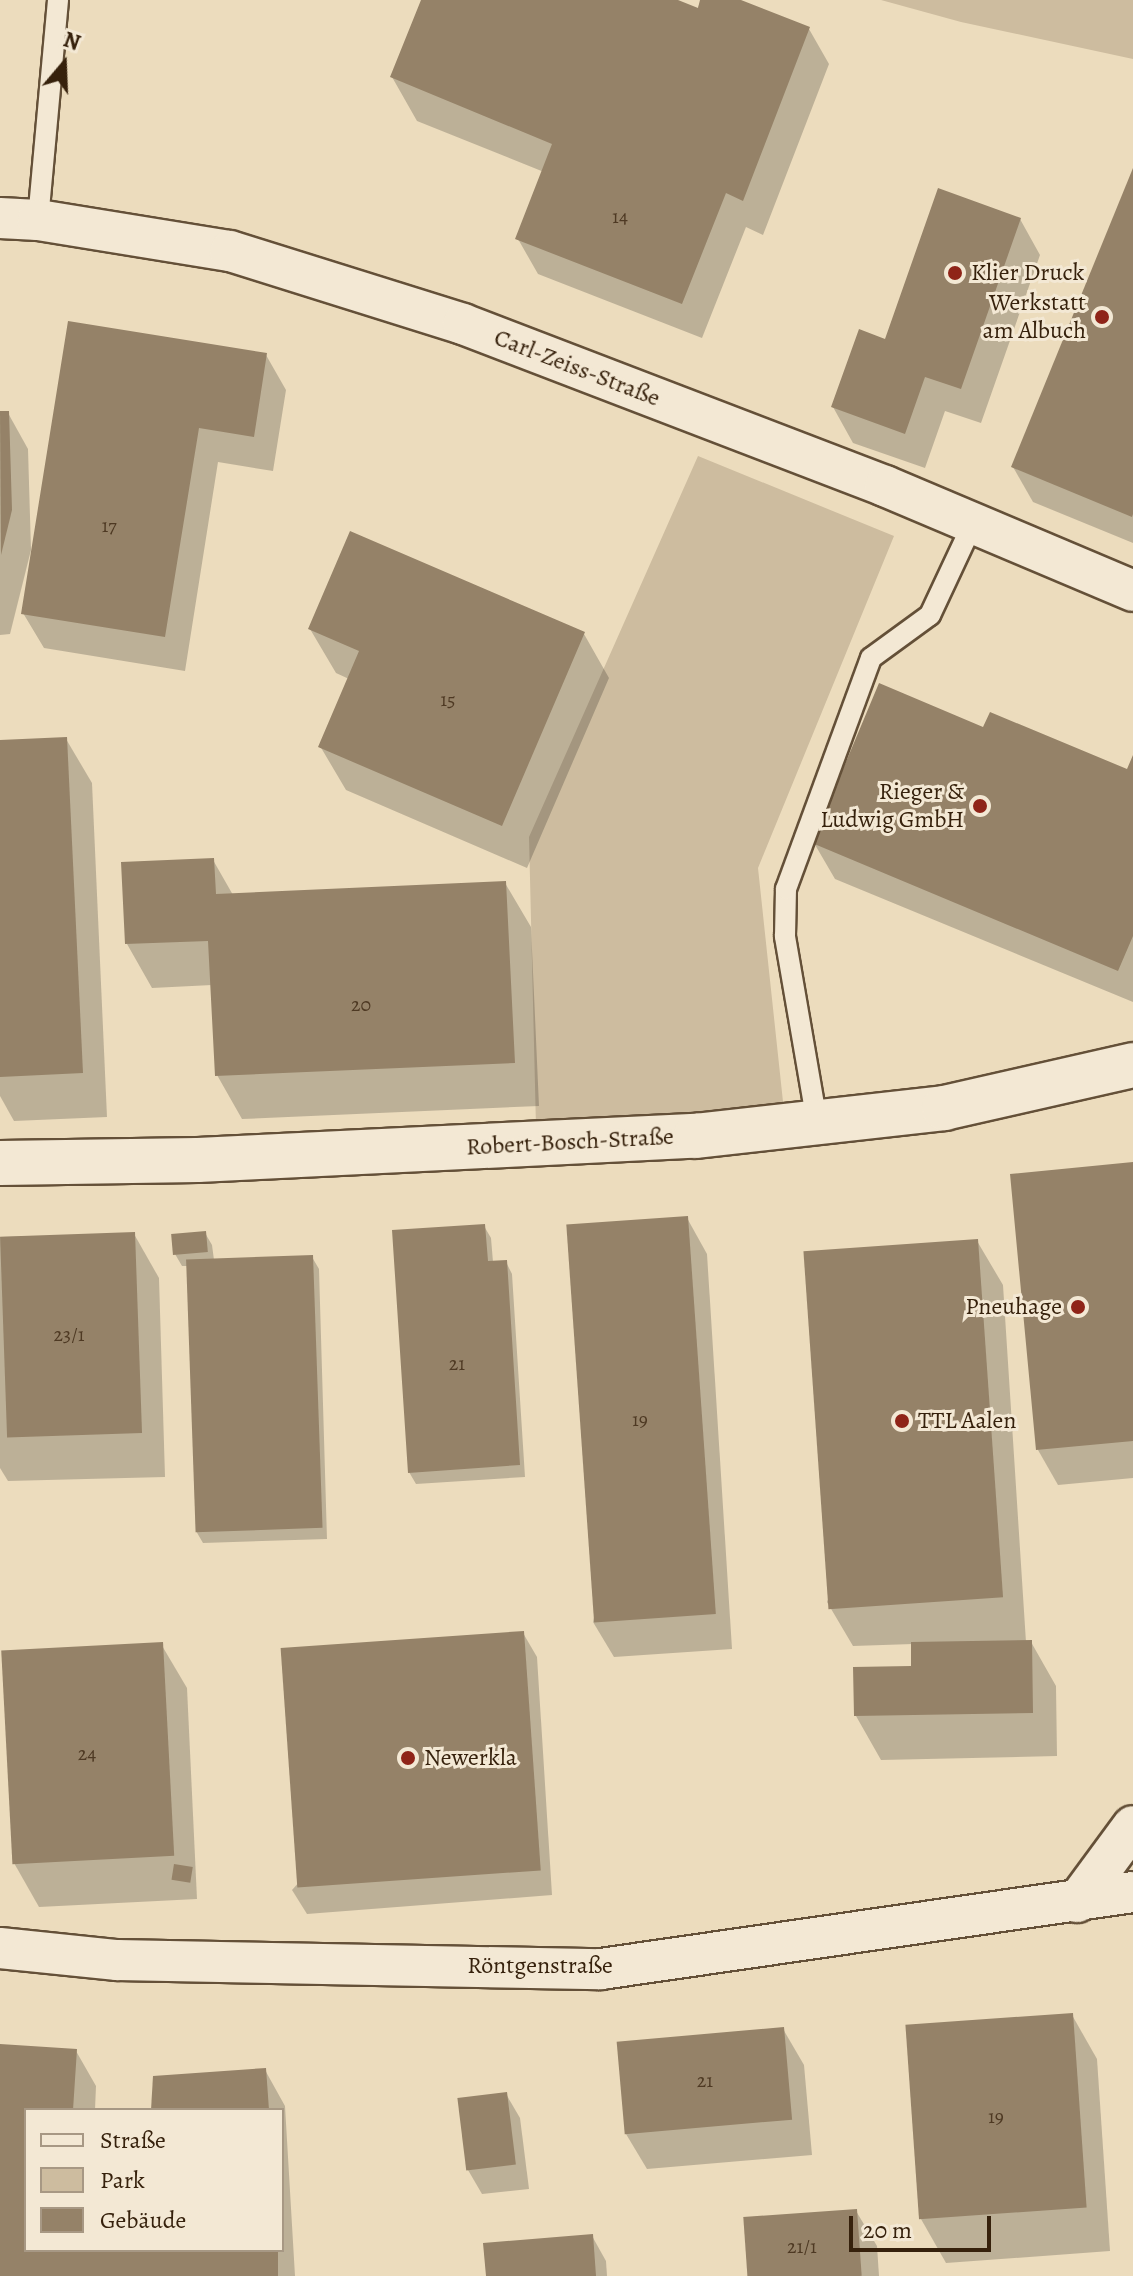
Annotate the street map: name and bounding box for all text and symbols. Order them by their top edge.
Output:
north arrow [24,24,104,104]
text: N [59,25,84,58]
house number: 14 [612,204,628,228]
place label: Klier Druck [971,259,1085,287]
marker: Klier Druck [946,264,964,282]
place label: Werkstatt am Albuch [983,289,1086,345]
marker: Werkstatt am Albuch [1093,308,1111,326]
street label: Carl-Zeiss-Straße [490,323,664,413]
house number: 17 [101,513,117,537]
house number: 15 [440,687,456,711]
place label: Rieger & Ludwig GmbH [820,778,964,834]
marker: Rieger & Ludwig GmbH [971,797,989,815]
house number: 20 [351,992,371,1016]
street label: Robert-Bosch-Straße [465,1122,675,1162]
place label: Pneuhage [965,1293,1062,1321]
marker: Pneuhage [1069,1298,1087,1316]
house number: 23/1 [53,1322,85,1346]
house number: 21 [449,1351,465,1375]
house number: 19 [632,1407,648,1431]
place label: TTL Aalen [918,1407,1016,1435]
marker: TTL Aalen [893,1412,911,1430]
house number: 24 [78,1741,96,1765]
place label: Newerkla [424,1744,517,1772]
marker: Newerkla [399,1749,417,1767]
street label: Röntgenstraße [467,1952,613,1980]
house number: 21 [697,2068,713,2092]
house number: 19 [988,2104,1004,2128]
legend [24,2108,284,2252]
text: Straße [100,2124,166,2156]
text: Park [100,2164,145,2196]
scale bar [853,2200,995,2250]
text: Gebäude [100,2204,186,2236]
text: 20 m [863,2214,912,2246]
house number: 21/1 [787,2234,817,2258]

